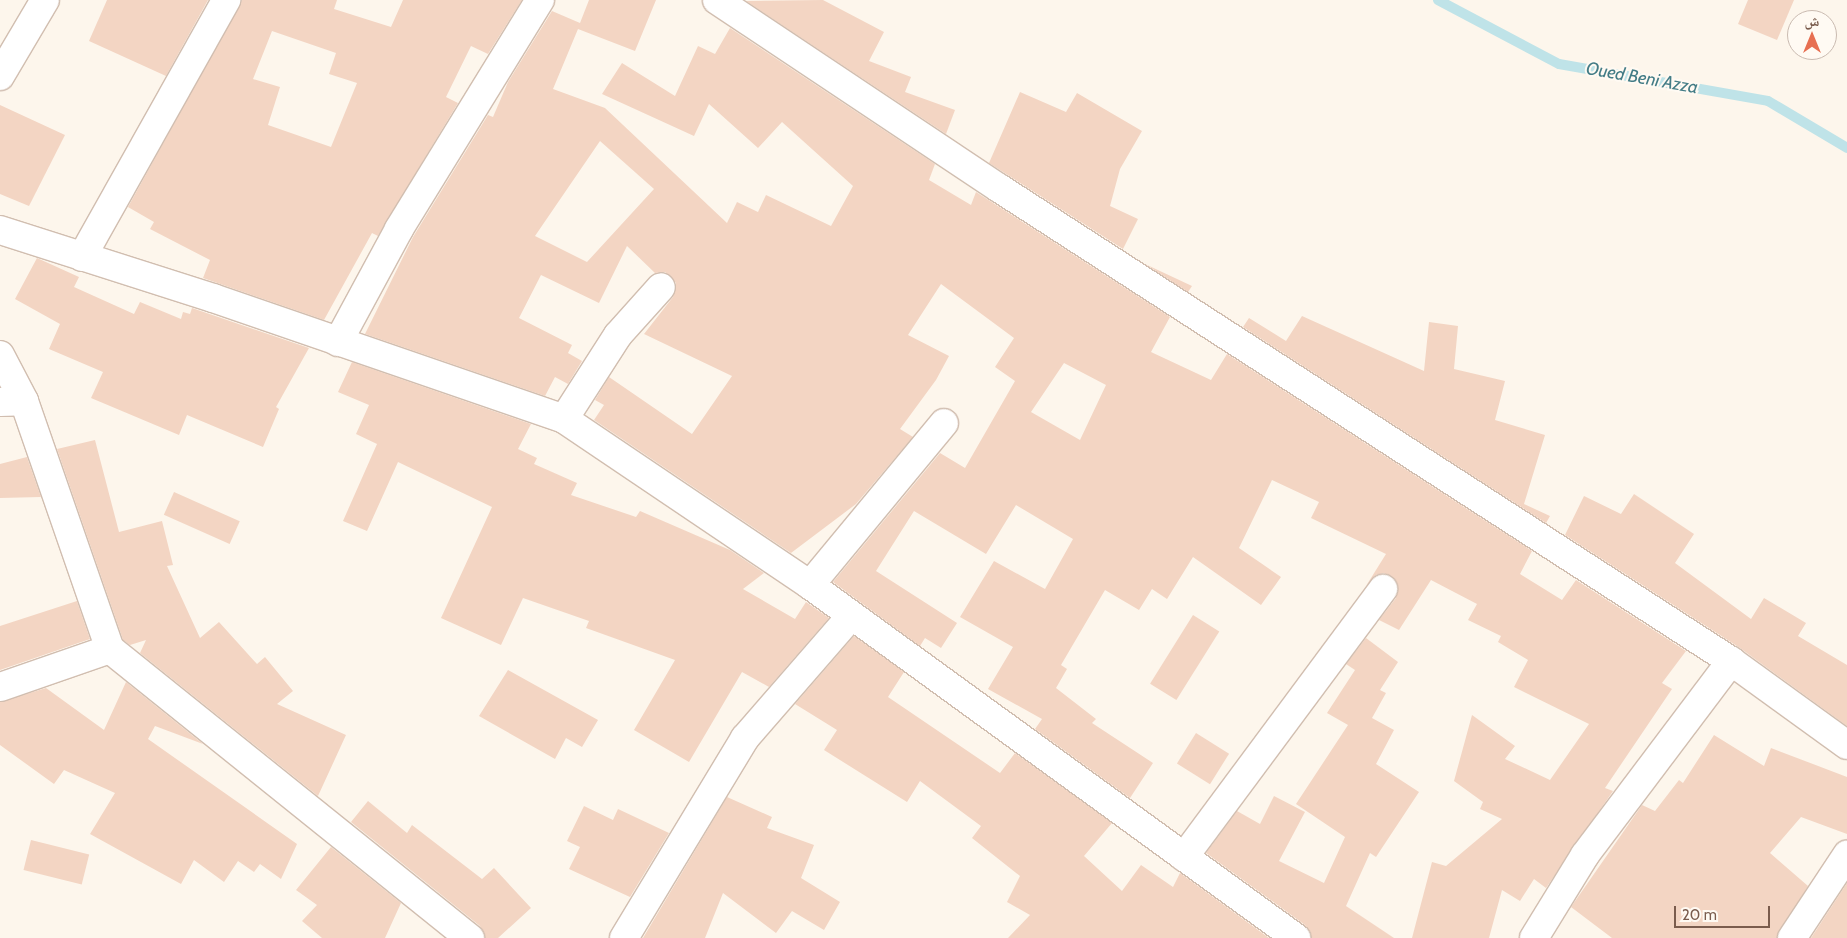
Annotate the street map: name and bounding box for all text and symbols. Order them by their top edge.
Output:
north arrow [1787,10,1837,60]
text: ش [1805,12,1819,30]
water label: Oued Beni Azza [1584,58,1700,98]
scale bar [1677,896,1773,928]
text: 20 m [1682,906,1717,924]

